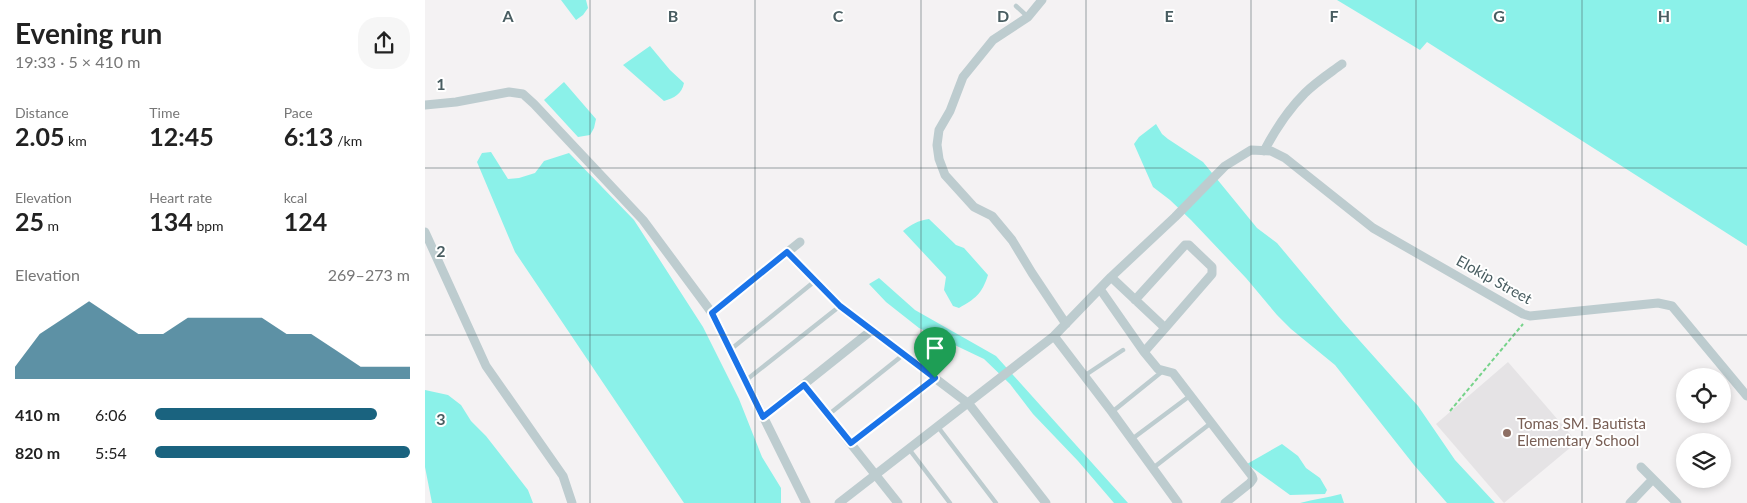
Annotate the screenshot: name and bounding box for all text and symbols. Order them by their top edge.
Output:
text: A [501,6,514,25]
text: B [668,6,678,25]
text: C [833,6,844,25]
text: D [997,6,1009,25]
text: E [1164,6,1174,25]
text: F [1329,6,1339,25]
text: G [1493,6,1505,25]
text: H [1658,6,1670,25]
text: Evening run [15,16,162,50]
button: share [358,17,410,69]
text: 19:33 · 5 × 410 m [15,52,140,71]
text: 1 [436,74,446,93]
text: Distance [15,104,69,121]
text: Time [149,104,180,121]
text: Pace [284,104,313,121]
text: 2.05 [15,121,64,151]
text: 12:45 [149,121,214,151]
text: 6:13 [284,121,334,151]
text: km [64,132,87,149]
text: /km [334,132,362,149]
text: Elevation [15,189,72,206]
text: Heart rate [149,189,212,206]
text: kcal [284,189,307,206]
text: 25 [15,206,44,236]
text: 134 [149,206,193,236]
text: 124 [284,206,327,236]
text: m [44,217,59,234]
text: bpm [193,217,224,234]
text: 2 [436,241,446,260]
street label: Elokip Street [1454,251,1536,308]
text: Elevation [15,265,80,284]
text: 269–273 m [328,265,410,284]
pin [914,327,956,378]
icon: arrive [921,334,949,362]
map controls [1676,368,1731,488]
button: locate [1676,368,1731,423]
text: 410 m [15,405,60,424]
text: 6:06 [95,405,127,424]
text: 3 [436,409,446,428]
place label: Tomas SM. Bautista Elementary School [1517,414,1646,449]
marker: Tomas SM. Bautista Elementary School [1501,427,1513,439]
button: layers [1676,433,1731,488]
text: 820 m [15,443,60,462]
text: 5:54 [95,443,127,462]

